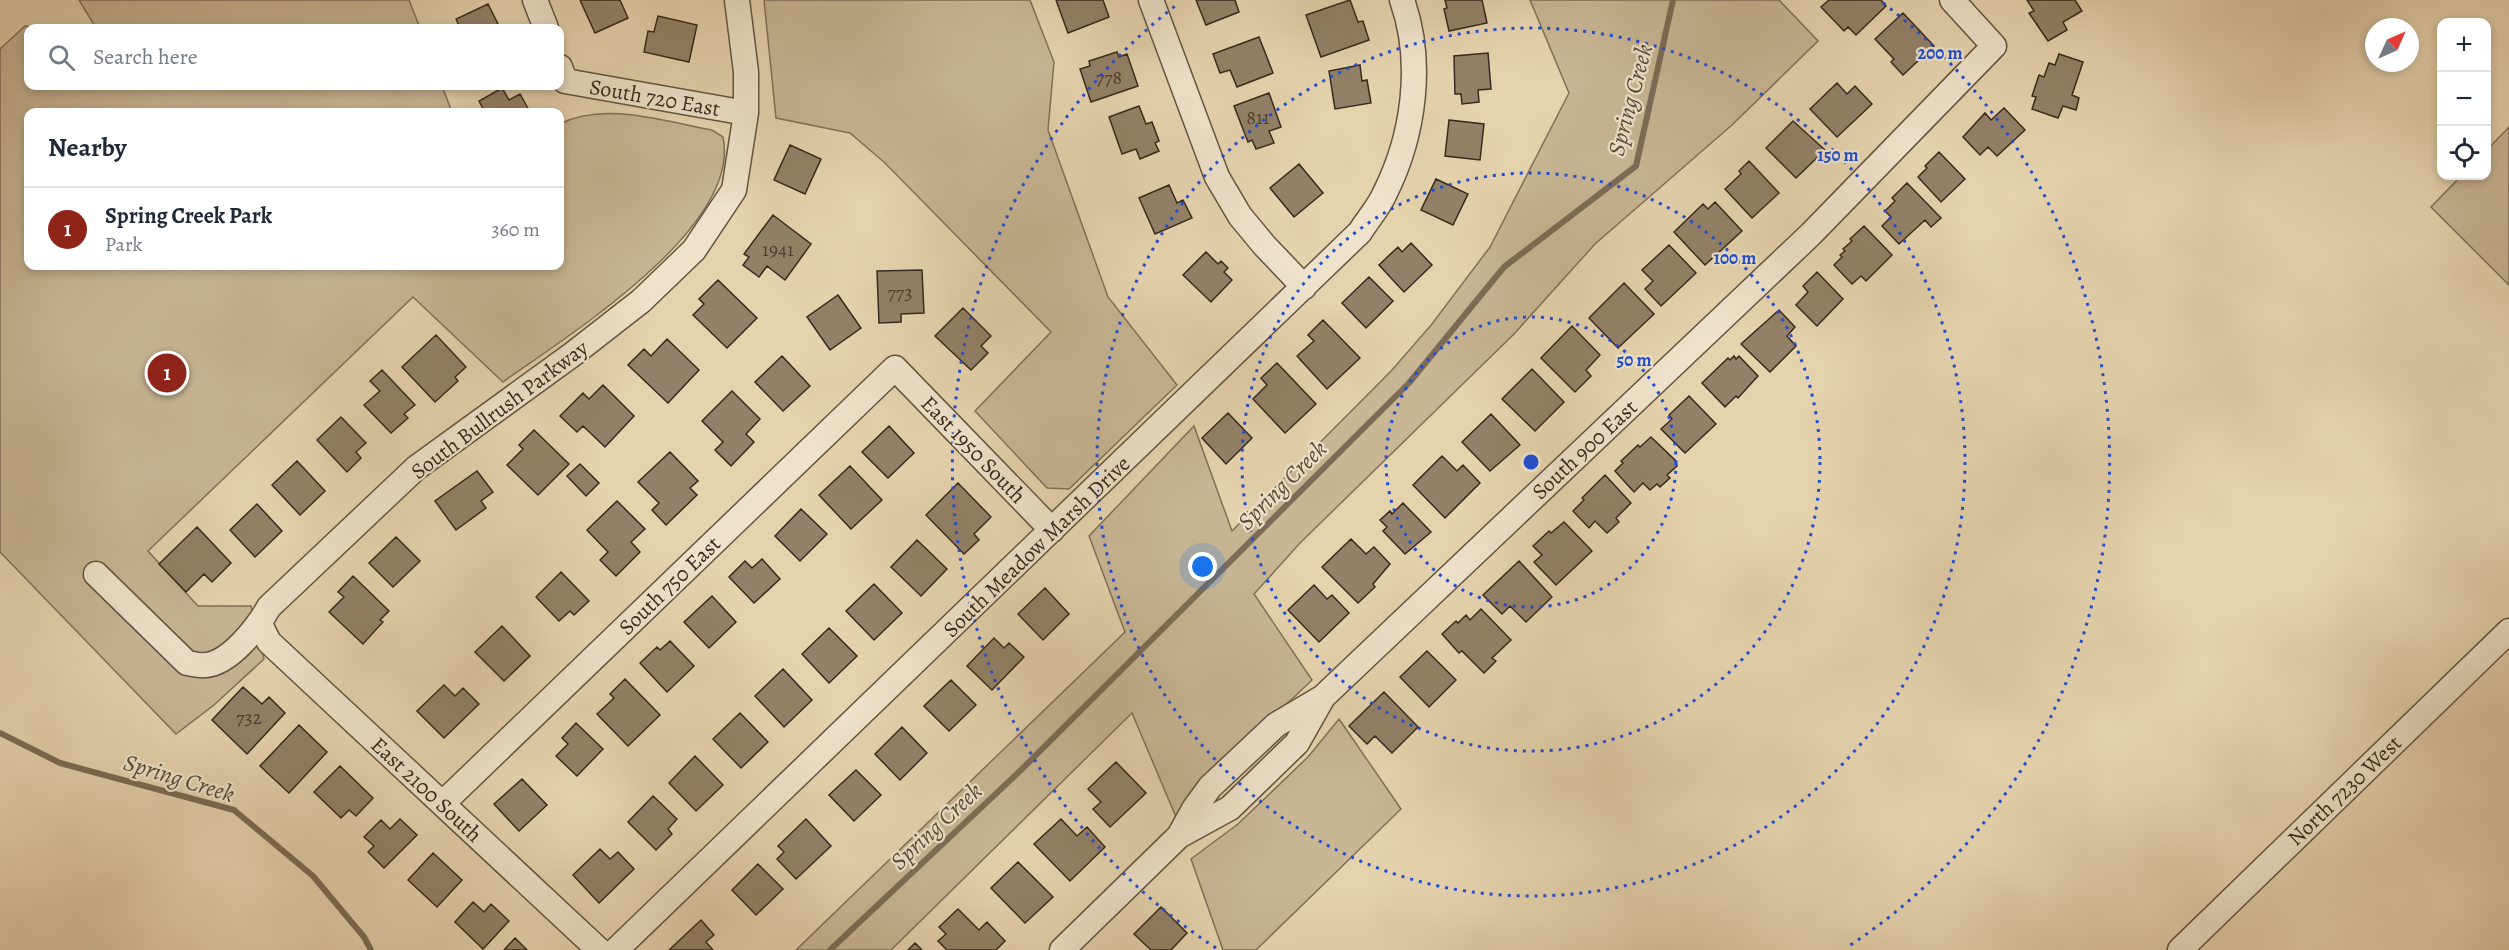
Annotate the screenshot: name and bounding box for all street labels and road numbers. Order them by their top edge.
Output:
street label: South 720 East [587,72,722,124]
street label: South Bullrush Parkway [405,333,594,486]
street label: East 1950 South [914,389,1033,510]
street label: South 900 East [1525,393,1644,506]
street label: South Meadow Marsh Drive [937,449,1137,644]
street label: South 750 East [612,529,727,642]
street label: North 7230 West [2281,729,2408,853]
street label: East 2100 South [364,730,489,849]

